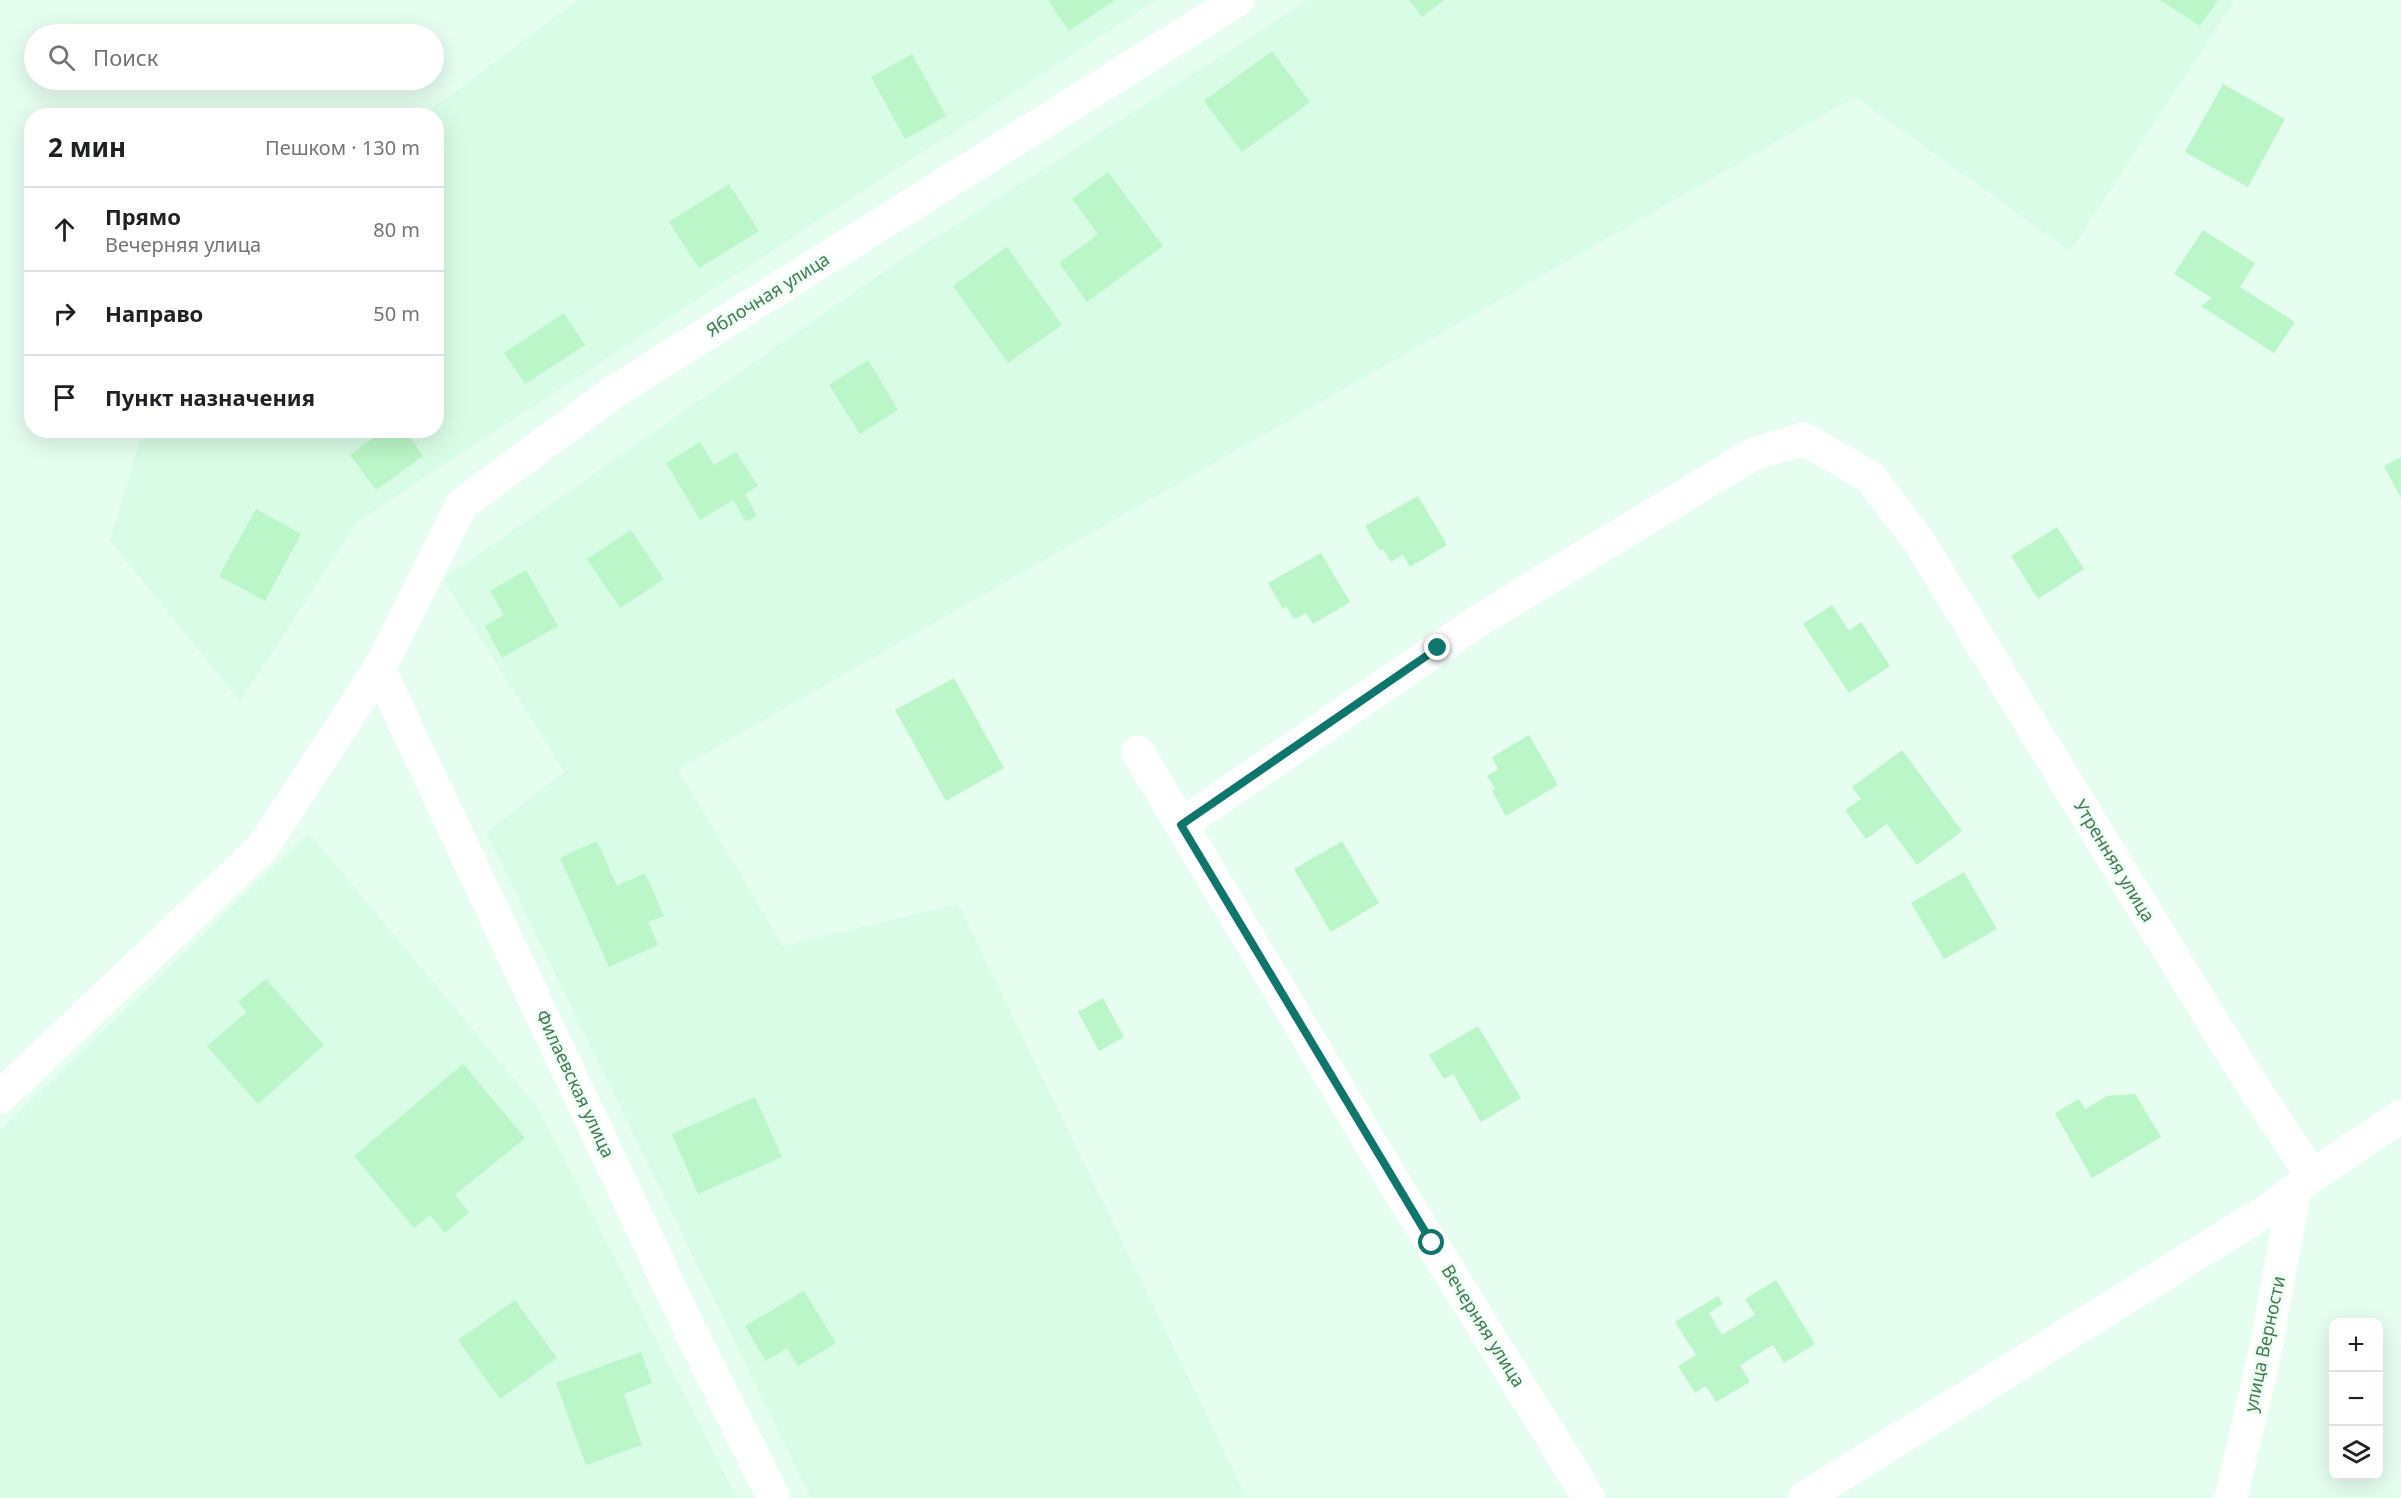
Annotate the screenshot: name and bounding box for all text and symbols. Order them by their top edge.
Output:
search box [24,24,444,90]
icon: search [45,41,78,74]
text: Поиск [93,42,158,72]
text: 2 мин [48,129,126,165]
text: Пешком · 130 m [265,134,420,161]
text: Прямо [105,201,181,231]
icon: ahead [48,213,81,246]
text: 80 m [373,216,420,243]
text: Вечерняя улица [105,231,261,258]
street label: Яблочная улица [701,247,834,342]
icon: right [48,297,81,330]
text: Направо [105,298,203,328]
text: 50 m [373,300,420,327]
icon: arrive [48,381,81,414]
text: Пункт назначения [105,382,315,412]
route end [1424,634,1450,660]
street label: Утренняя улица [2069,795,2161,926]
street label: Филаевская улица [531,1006,621,1161]
route start [1418,1229,1444,1255]
street label: Вечерняя улица [1436,1260,1531,1391]
street label: улица Верности [2238,1274,2290,1414]
map controls [2329,1318,2383,1480]
button: + [2329,1318,2383,1372]
button: − [2329,1372,2383,1426]
button: layers [2329,1426,2383,1480]

